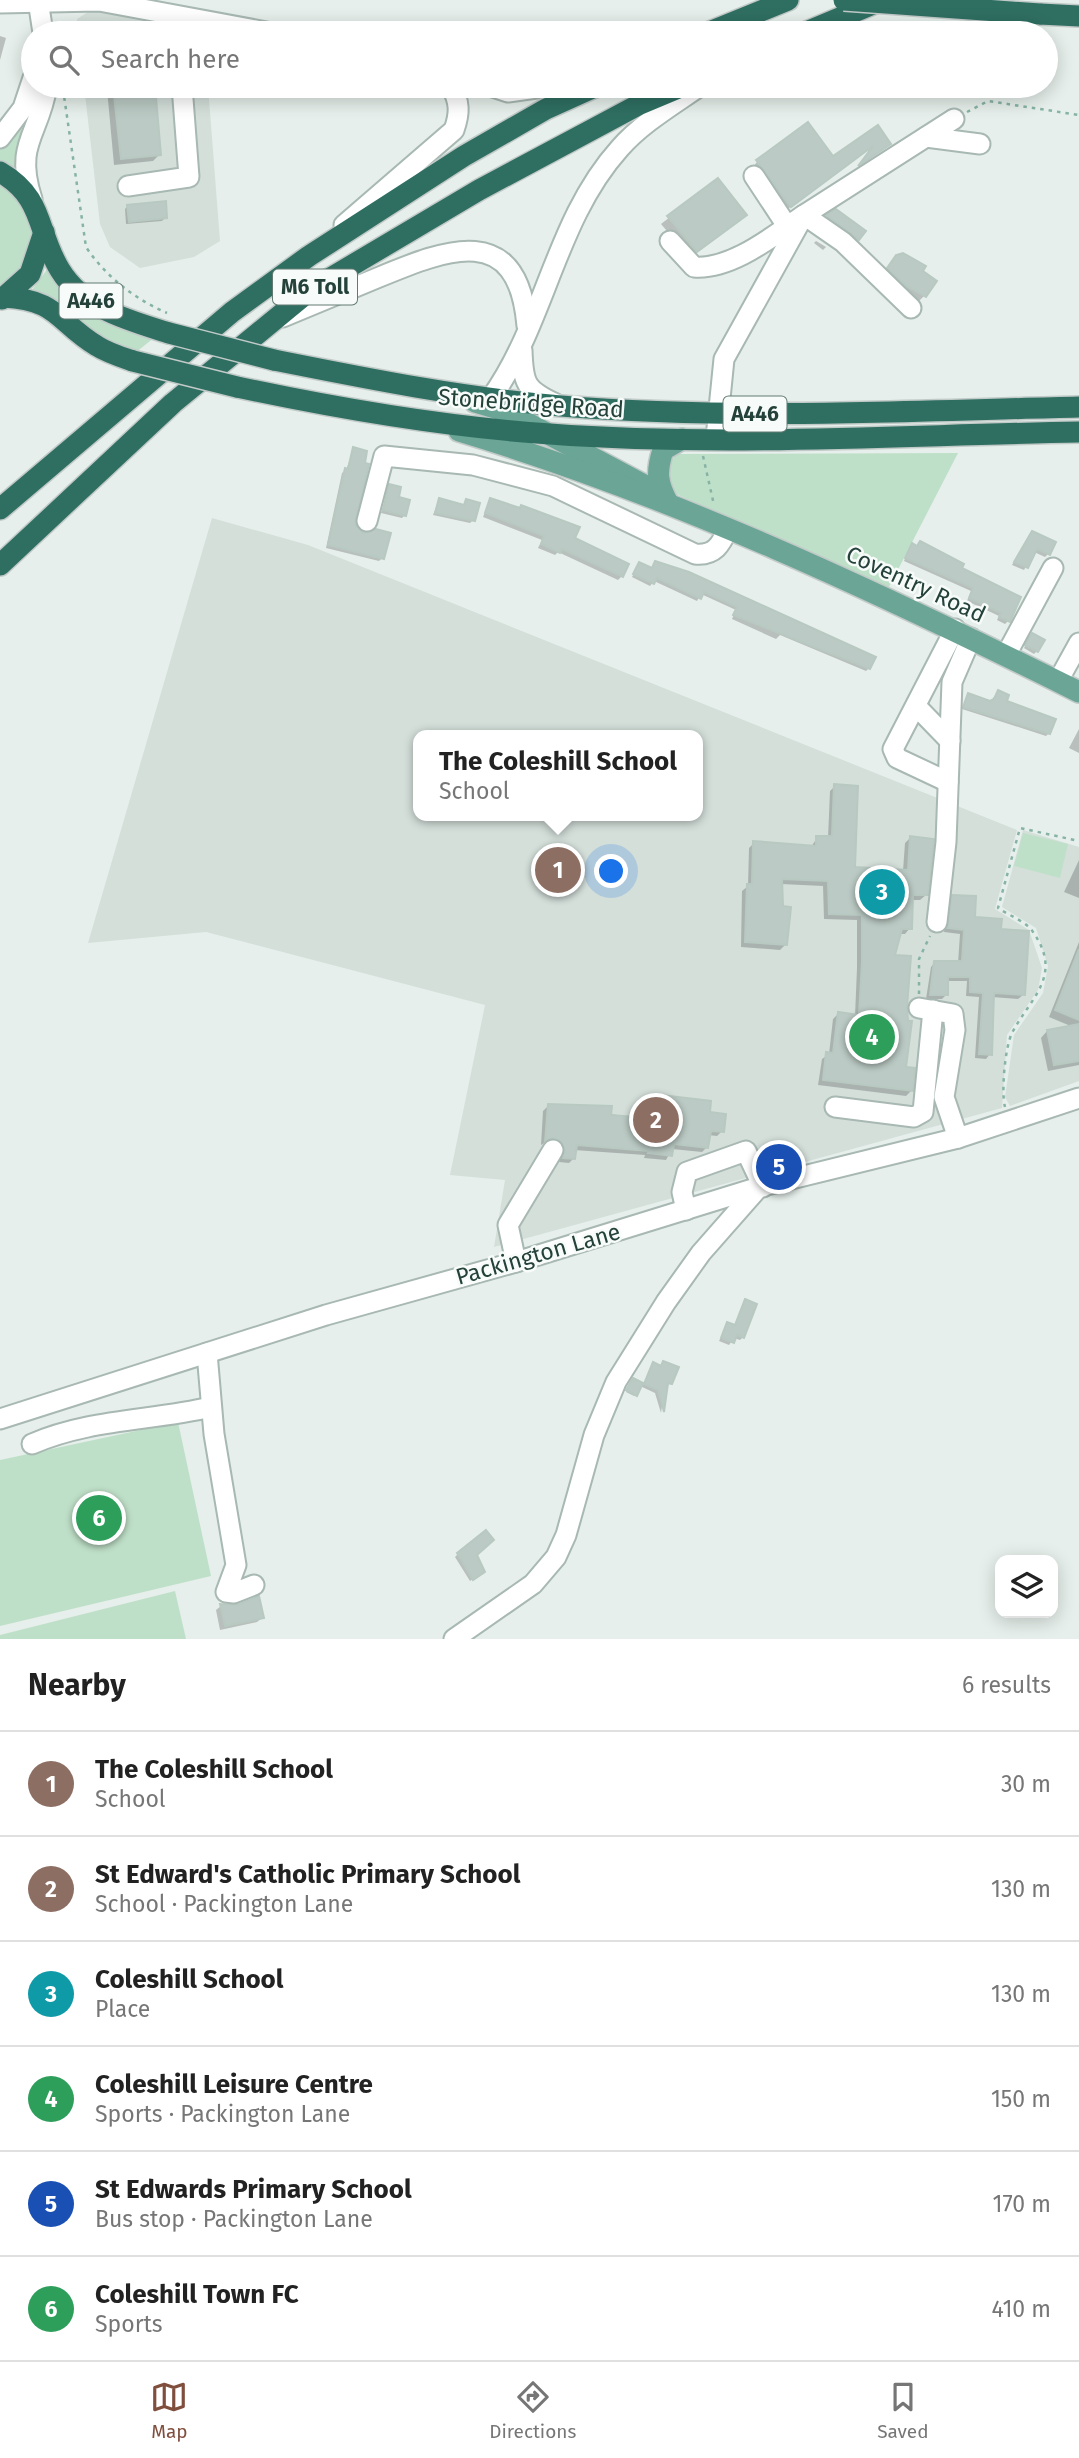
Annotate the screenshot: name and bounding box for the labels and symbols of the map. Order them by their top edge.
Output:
road number: M6 Toll [273,270,357,304]
road number: A446 [60,284,122,318]
street label: Stonebridge Road [437,383,625,423]
road number: A446 [724,396,786,432]
street label: Coventry Road [842,539,990,629]
pin: 1 [535,844,581,896]
your location [594,854,628,888]
pin: 3 [859,866,905,918]
pin: 4 [849,1011,895,1063]
pin: 2 [633,1094,679,1146]
pin: 5 [756,1141,802,1193]
street label: Packington Lane [452,1217,624,1291]
pin: 6 [76,1492,122,1544]

